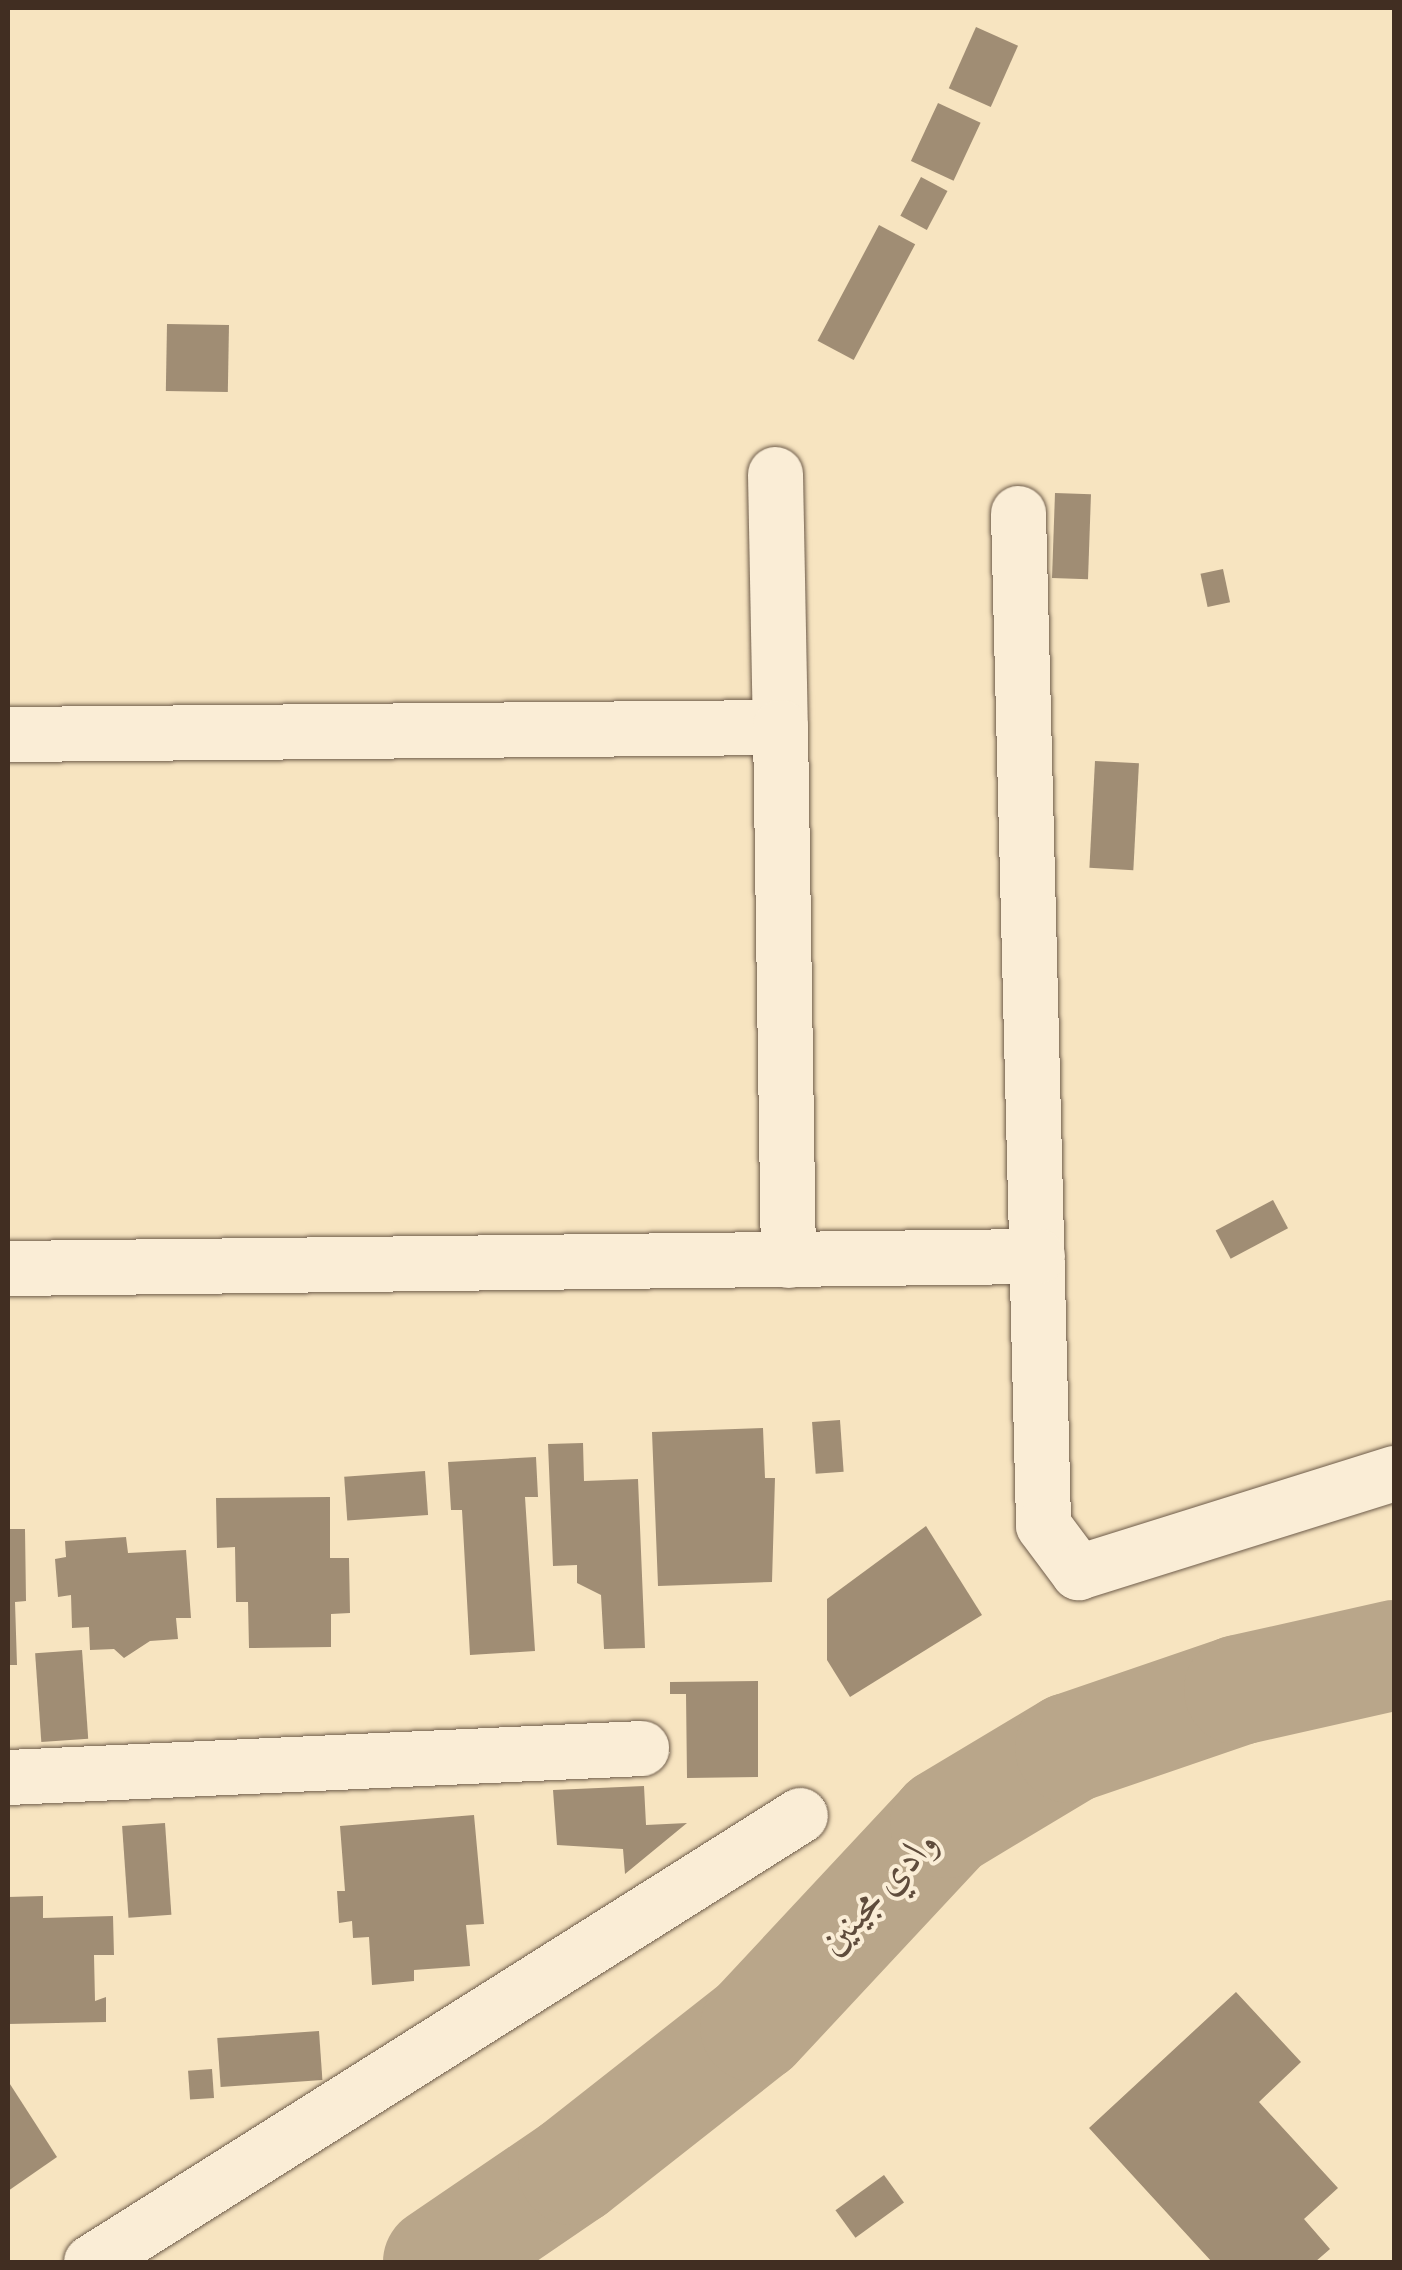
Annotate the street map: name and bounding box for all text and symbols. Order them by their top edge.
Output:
water label: وادي مجينين [810,1820,950,1966]

